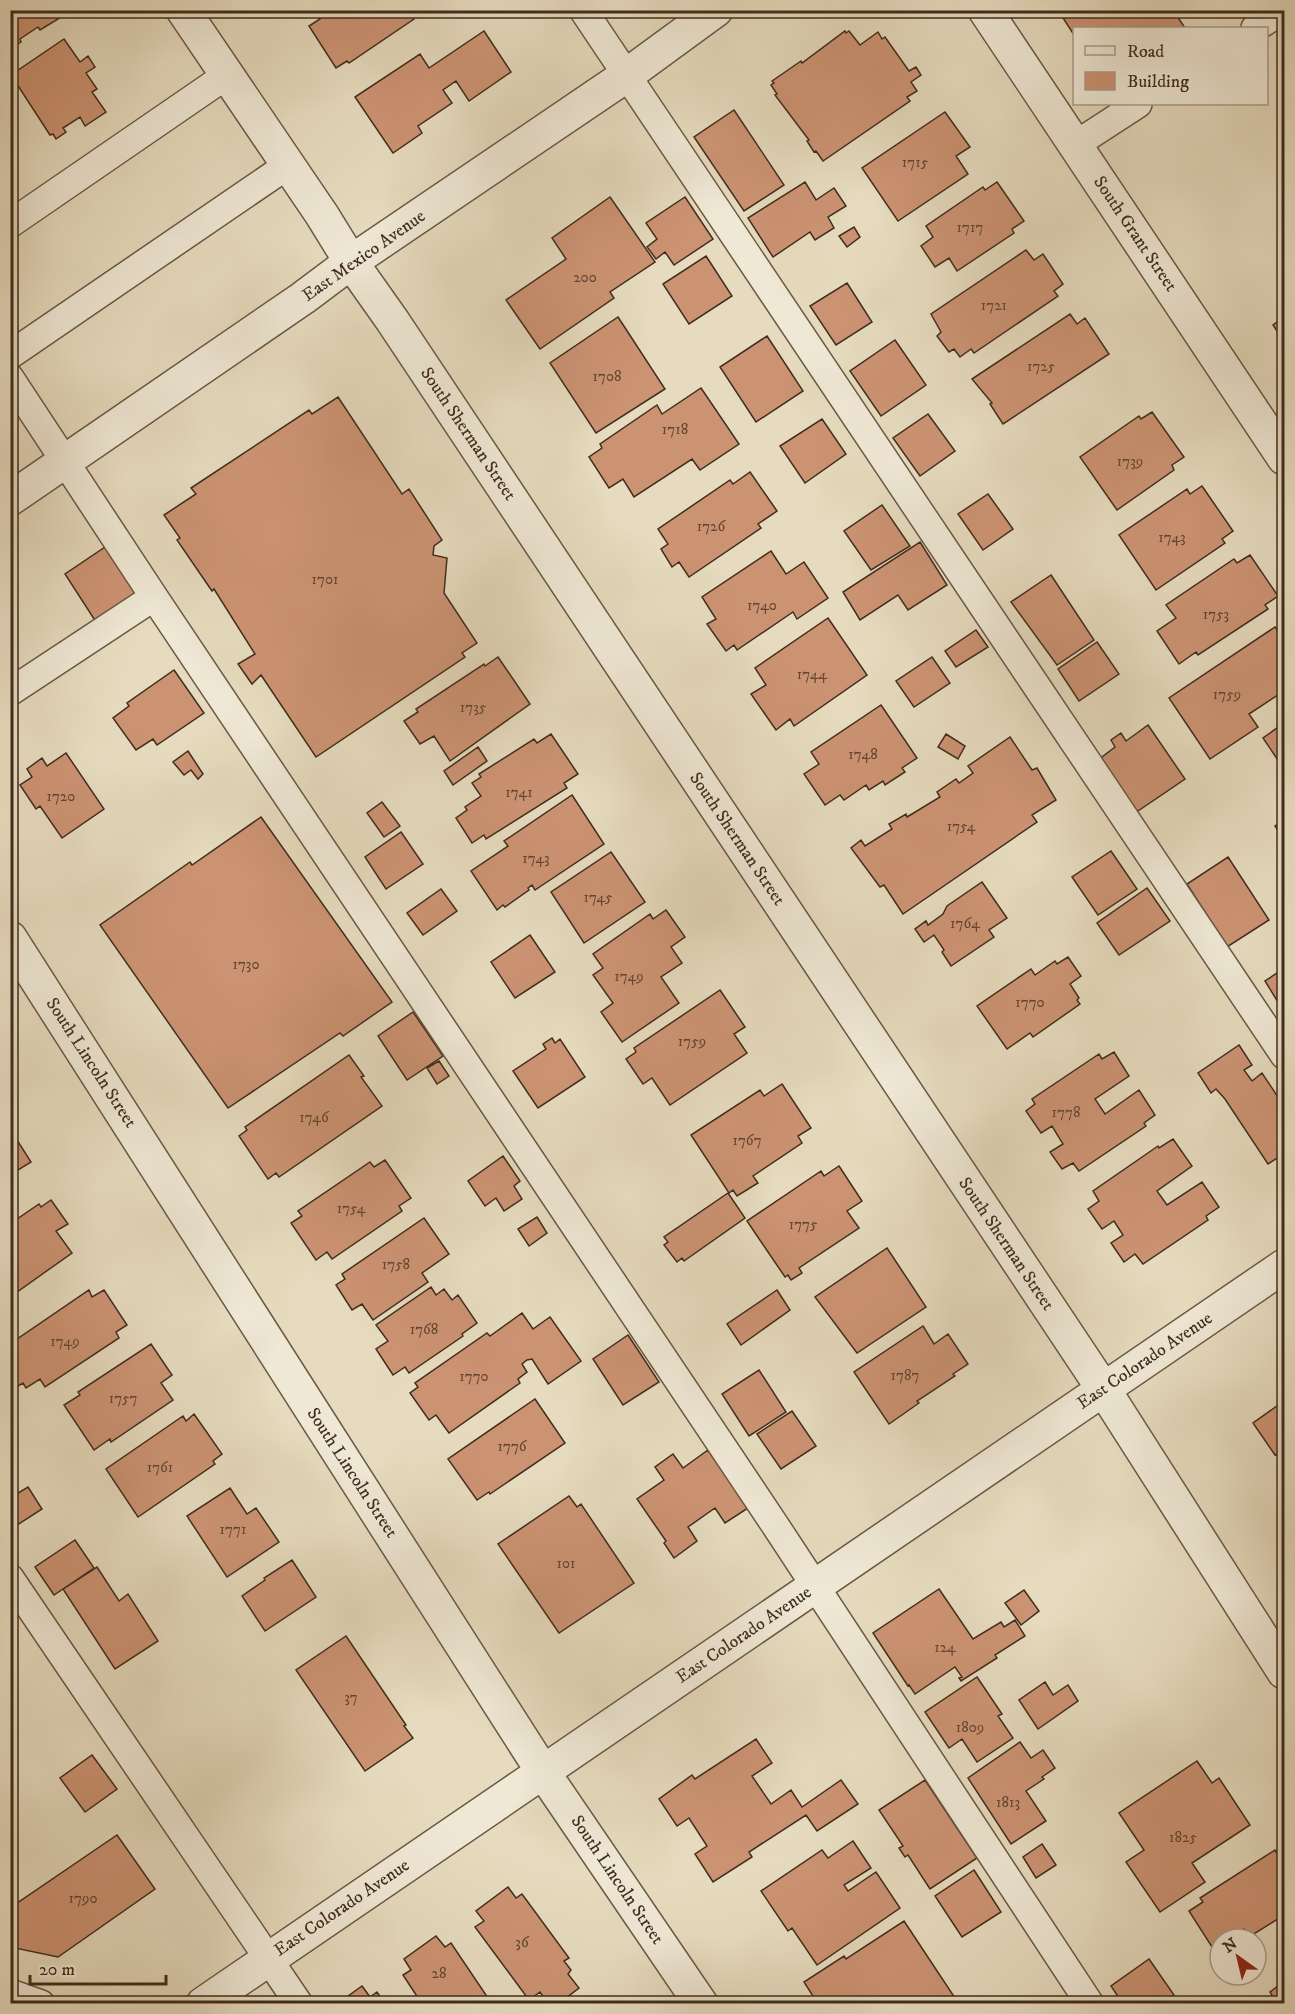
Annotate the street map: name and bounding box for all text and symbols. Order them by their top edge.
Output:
legend [1073,27,1268,105]
text: Road [1127,41,1164,63]
text: Building [1127,71,1189,93]
house number: 1715 [902,153,929,172]
street label: South Grant Street [1088,172,1182,296]
street label: East Mexico Avenue [298,205,430,307]
house number: 1717 [957,218,984,237]
house number: 200 [573,268,597,287]
house number: 1721 [981,296,1007,315]
house number: 1725 [1027,357,1056,376]
street label: South Sherman Street [415,363,521,505]
house number: 1708 [593,367,622,386]
house number: 1718 [662,420,688,439]
house number: 1739 [1117,452,1143,471]
house number: 1726 [697,517,726,536]
house number: 1743 [1158,528,1186,547]
house number: 1701 [312,570,338,589]
house number: 1740 [747,596,777,615]
house number: 1753 [1203,605,1229,624]
house number: 1744 [797,665,828,684]
house number: 1759 [1213,685,1241,704]
house number: 1735 [460,698,487,717]
house number: 1748 [848,745,878,764]
street label: South Sherman Street [684,768,790,910]
house number: 1741 [505,783,533,802]
house number: 1720 [47,787,75,806]
house number: 1754 [947,817,976,836]
house number: 1743 [522,849,550,868]
house number: 1745 [583,888,613,907]
house number: 1764 [950,914,980,933]
house number: 1730 [232,955,260,974]
house number: 1749 [614,967,644,986]
house number: 1770 [1015,993,1045,1012]
street label: South Lincoln Street [41,994,141,1132]
house number: 1759 [678,1032,706,1051]
house number: 1778 [1052,1103,1080,1122]
house number: 1746 [299,1108,330,1127]
house number: 1767 [732,1131,762,1150]
street label: South Sherman Street [953,1173,1059,1315]
house number: 1754 [337,1199,366,1218]
house number: 1775 [789,1215,818,1234]
house number: 1758 [382,1255,410,1274]
street label: East Colorado Avenue [1073,1308,1217,1414]
house number: 1768 [410,1320,438,1339]
house number: 1749 [50,1332,80,1351]
house number: 1787 [891,1366,920,1385]
house number: 1770 [459,1367,489,1386]
house number: 1757 [109,1389,137,1408]
street label: South Lincoln Street [302,1404,402,1542]
house number: 1776 [497,1437,528,1456]
house number: 1761 [147,1458,173,1477]
house number: 1771 [220,1520,246,1539]
house number: 101 [557,1554,575,1573]
street label: East Colorado Avenue [672,1582,816,1688]
house number: 124 [934,1638,956,1657]
house number: 37 [344,1688,358,1707]
house number: 1809 [956,1718,984,1737]
house number: 1813 [996,1793,1020,1812]
street label: South Lincoln Street [566,1811,668,1949]
house number: 1825 [1169,1828,1197,1847]
street label: East Colorado Avenue [270,1855,414,1961]
house number: 1790 [69,1889,97,1908]
north arrow [1208,1927,1268,1987]
house number: 36 [515,1933,530,1952]
text: N [1219,1933,1241,1957]
scale bar [30,1948,166,1986]
text: 20 m [39,1959,75,1981]
house number: 28 [432,1964,446,1983]

